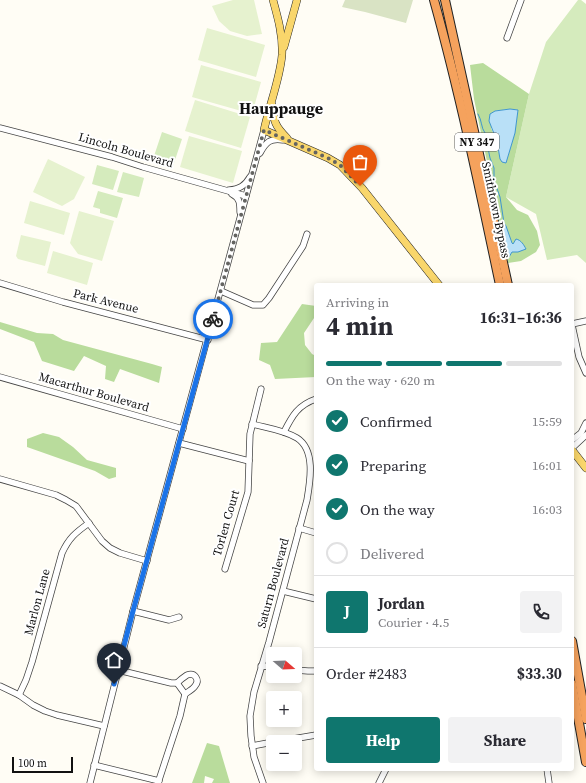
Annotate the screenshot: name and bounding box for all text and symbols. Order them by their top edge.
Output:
district label: Hauppauge [239,97,323,119]
street label: Lincoln Boulevard [77,129,176,171]
road number: NY 347 [455,133,499,151]
pin [343,145,377,186]
icon: bag [349,151,371,173]
street label: Smithtown Bypass [478,160,514,260]
street label: Park Avenue [72,285,140,317]
text: Arriving in [326,294,389,311]
courier [193,299,233,339]
text: 16:31–16:36 [480,307,562,328]
icon: bike [202,308,224,330]
text: 4 min [326,308,393,344]
street label: Macarthur Boulevard [37,369,151,415]
text: On the way · 620 m [326,372,435,389]
icon: check [326,410,348,432]
text: Confirmed [360,411,432,432]
text: 15:59 [532,413,562,430]
icon: check [326,454,348,476]
text: Preparing [360,455,426,476]
text: 16:01 [532,457,562,474]
street label: Torlen Court [209,488,243,558]
icon: check [326,498,348,520]
text: On the way [360,499,435,520]
text: 16:03 [532,501,562,518]
street label: Saturn Boulevard [253,536,293,630]
text: Delivered [360,543,424,564]
street label: Marlon Lane [20,567,54,637]
button: phone [520,591,562,633]
text: Jordan [378,593,425,614]
text: J [344,601,350,622]
text: Courier · 4.5 [378,614,449,631]
pin [97,643,131,684]
north arrow [266,647,302,683]
map controls [266,647,302,771]
icon: home [103,649,125,671]
text: Order #2483 [326,663,407,684]
text: $33.30 [517,663,562,684]
button: + [266,691,302,727]
button: Help [326,717,440,763]
button: Share [448,717,562,763]
button: − [266,735,302,771]
scale bar [12,755,73,774]
text: 100 m [18,756,47,771]

